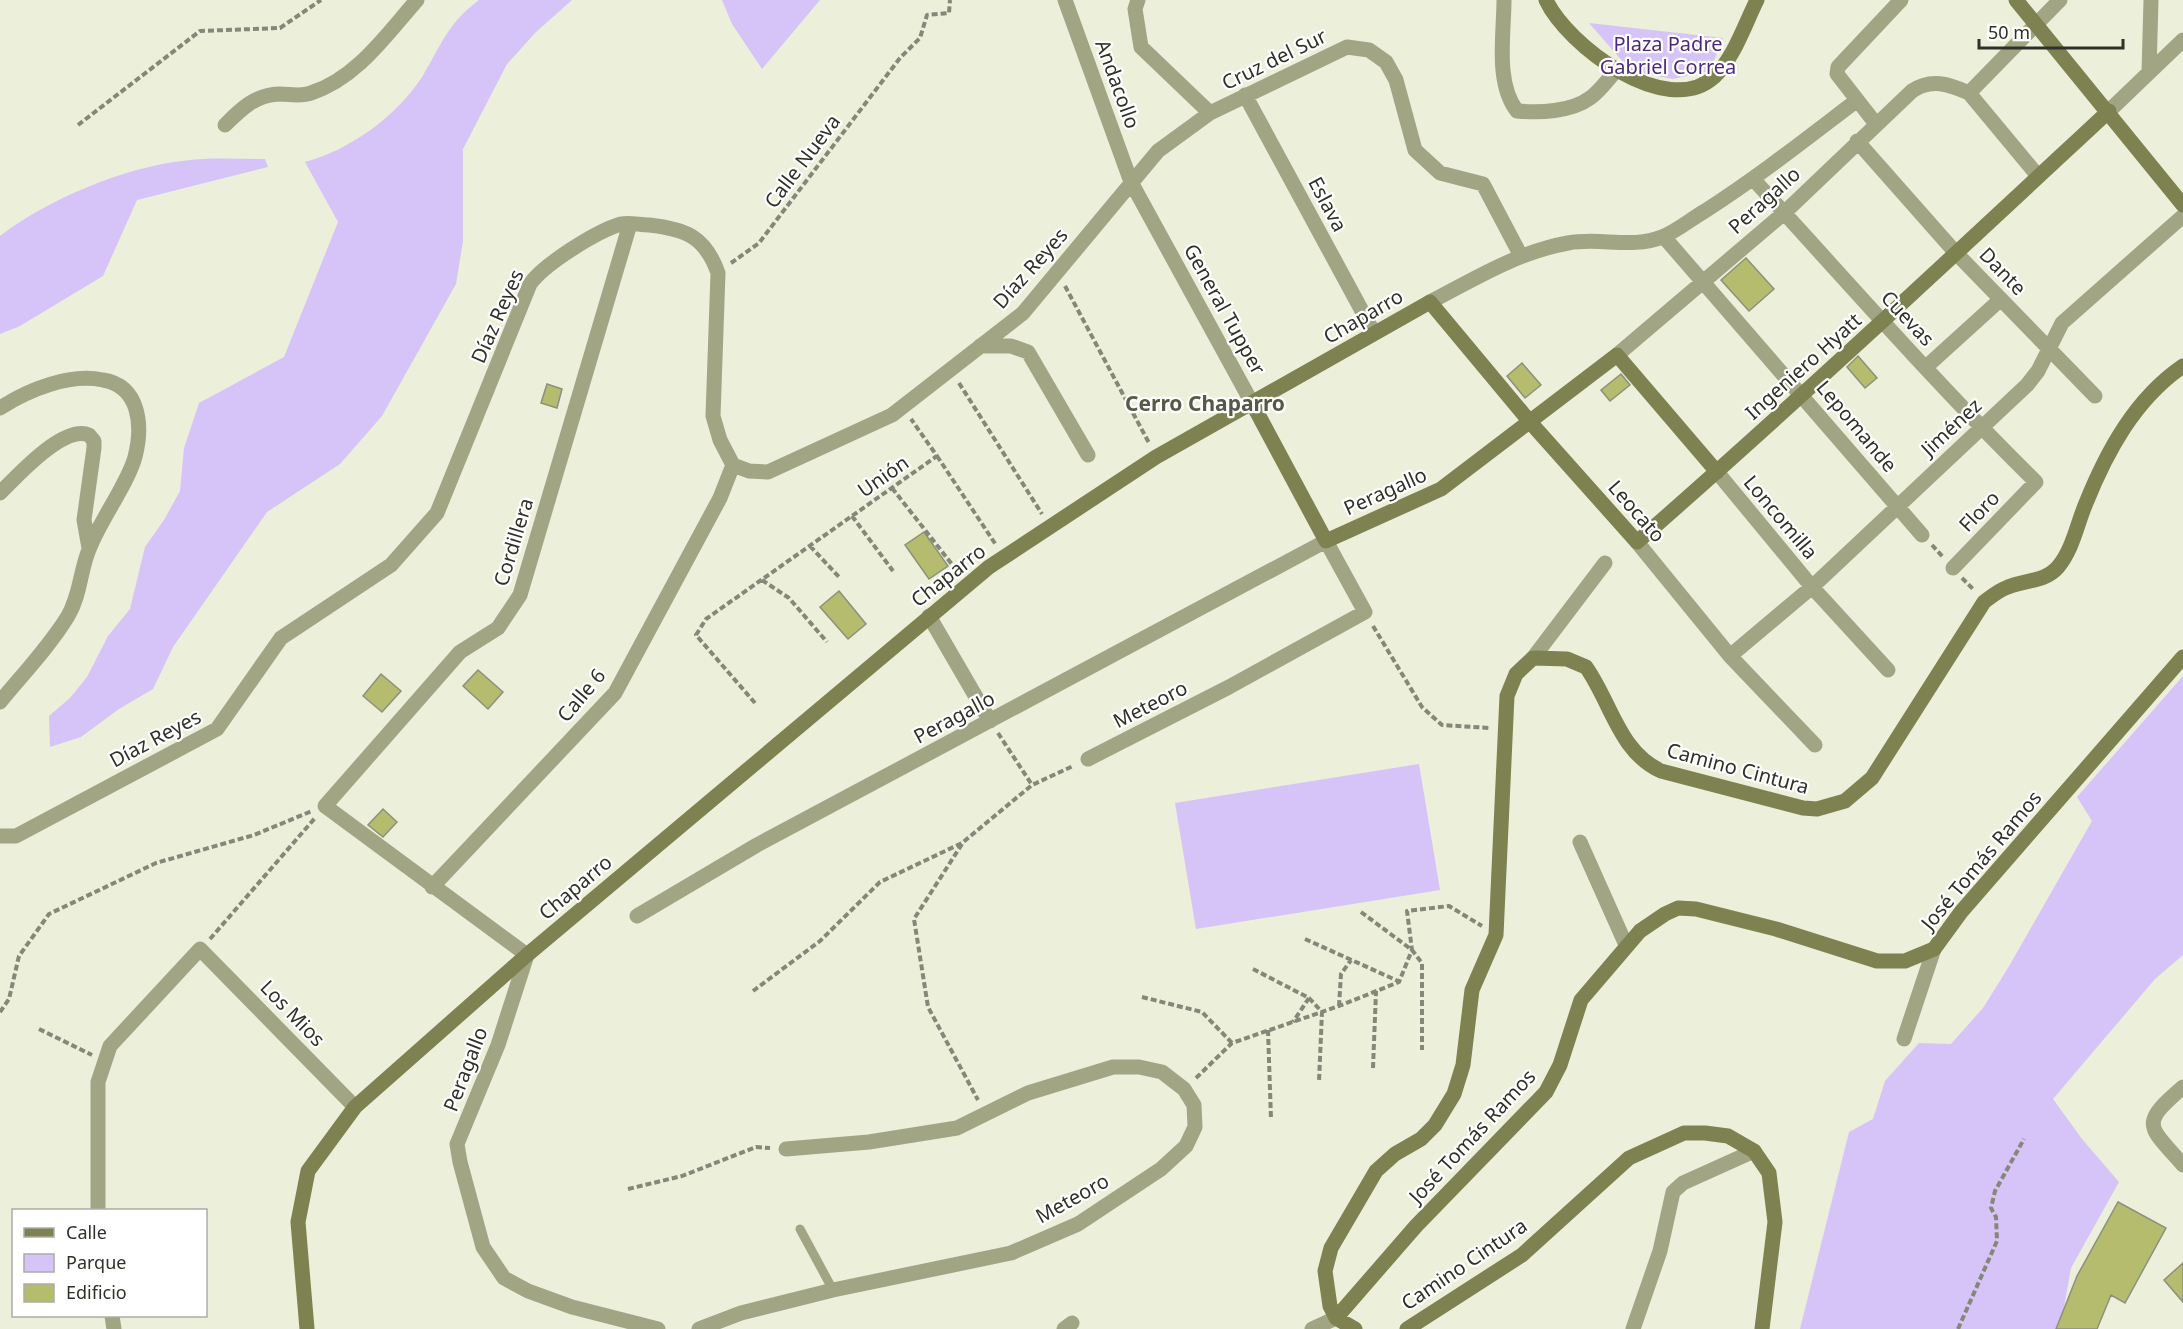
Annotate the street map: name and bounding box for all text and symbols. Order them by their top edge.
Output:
scale bar [1979,12,2123,50]
text: 50 m [1988,20,2030,44]
street label: Cruz del Sur [1217,22,1331,96]
park label: Plaza Padre Gabriel Correa [1600,30,1736,80]
street label: Andacollo [1089,36,1147,132]
street label: Calle Nueva [758,109,846,213]
street label: Peragallo [1722,160,1806,240]
street label: Eslava [1302,172,1354,236]
street label: Díaz Reyes [987,222,1073,314]
street label: General Tupper [1178,239,1272,379]
street label: Dante [1974,241,2032,301]
street label: Díaz Reyes [464,265,530,367]
street label: Chaparro [1318,282,1408,350]
street label: Cuevas [1875,284,1941,352]
street label: Ingeniero Hyatt [1739,307,1867,425]
street label: Lepomande [1811,374,1903,478]
district label: Cerro Chaparro [1125,389,1285,417]
street label: Jiménez [1913,392,1987,463]
street label: Unión [852,449,914,503]
street label: Peragallo [1339,461,1431,521]
street label: Loncomilla [1738,469,1824,565]
street label: Leocato [1603,474,1671,548]
street label: Floro [1953,484,2005,538]
street label: Cordillera [487,495,539,589]
street label: Chaparro [905,537,991,613]
street label: Calle 6 [551,663,611,727]
street label: Meteoro [1108,674,1192,734]
street label: Peragallo [909,684,999,750]
street label: Díaz Reyes [105,703,205,773]
street label: Camino Cintura [1664,736,1812,800]
street label: José Tomás Ramos [1913,785,2047,937]
street label: Chaparro [533,848,617,926]
street label: Los Mios [255,974,331,1052]
street label: Peragallo [437,1023,493,1115]
street label: José Tomás Ramos [1401,1063,1541,1210]
street label: Meteoro [1030,1167,1114,1229]
legend [12,1209,207,1317]
street label: Camino Cintura [1396,1212,1532,1316]
text: Calle [66,1220,107,1244]
text: Parque [66,1250,126,1274]
text: Edificio [66,1280,127,1304]

